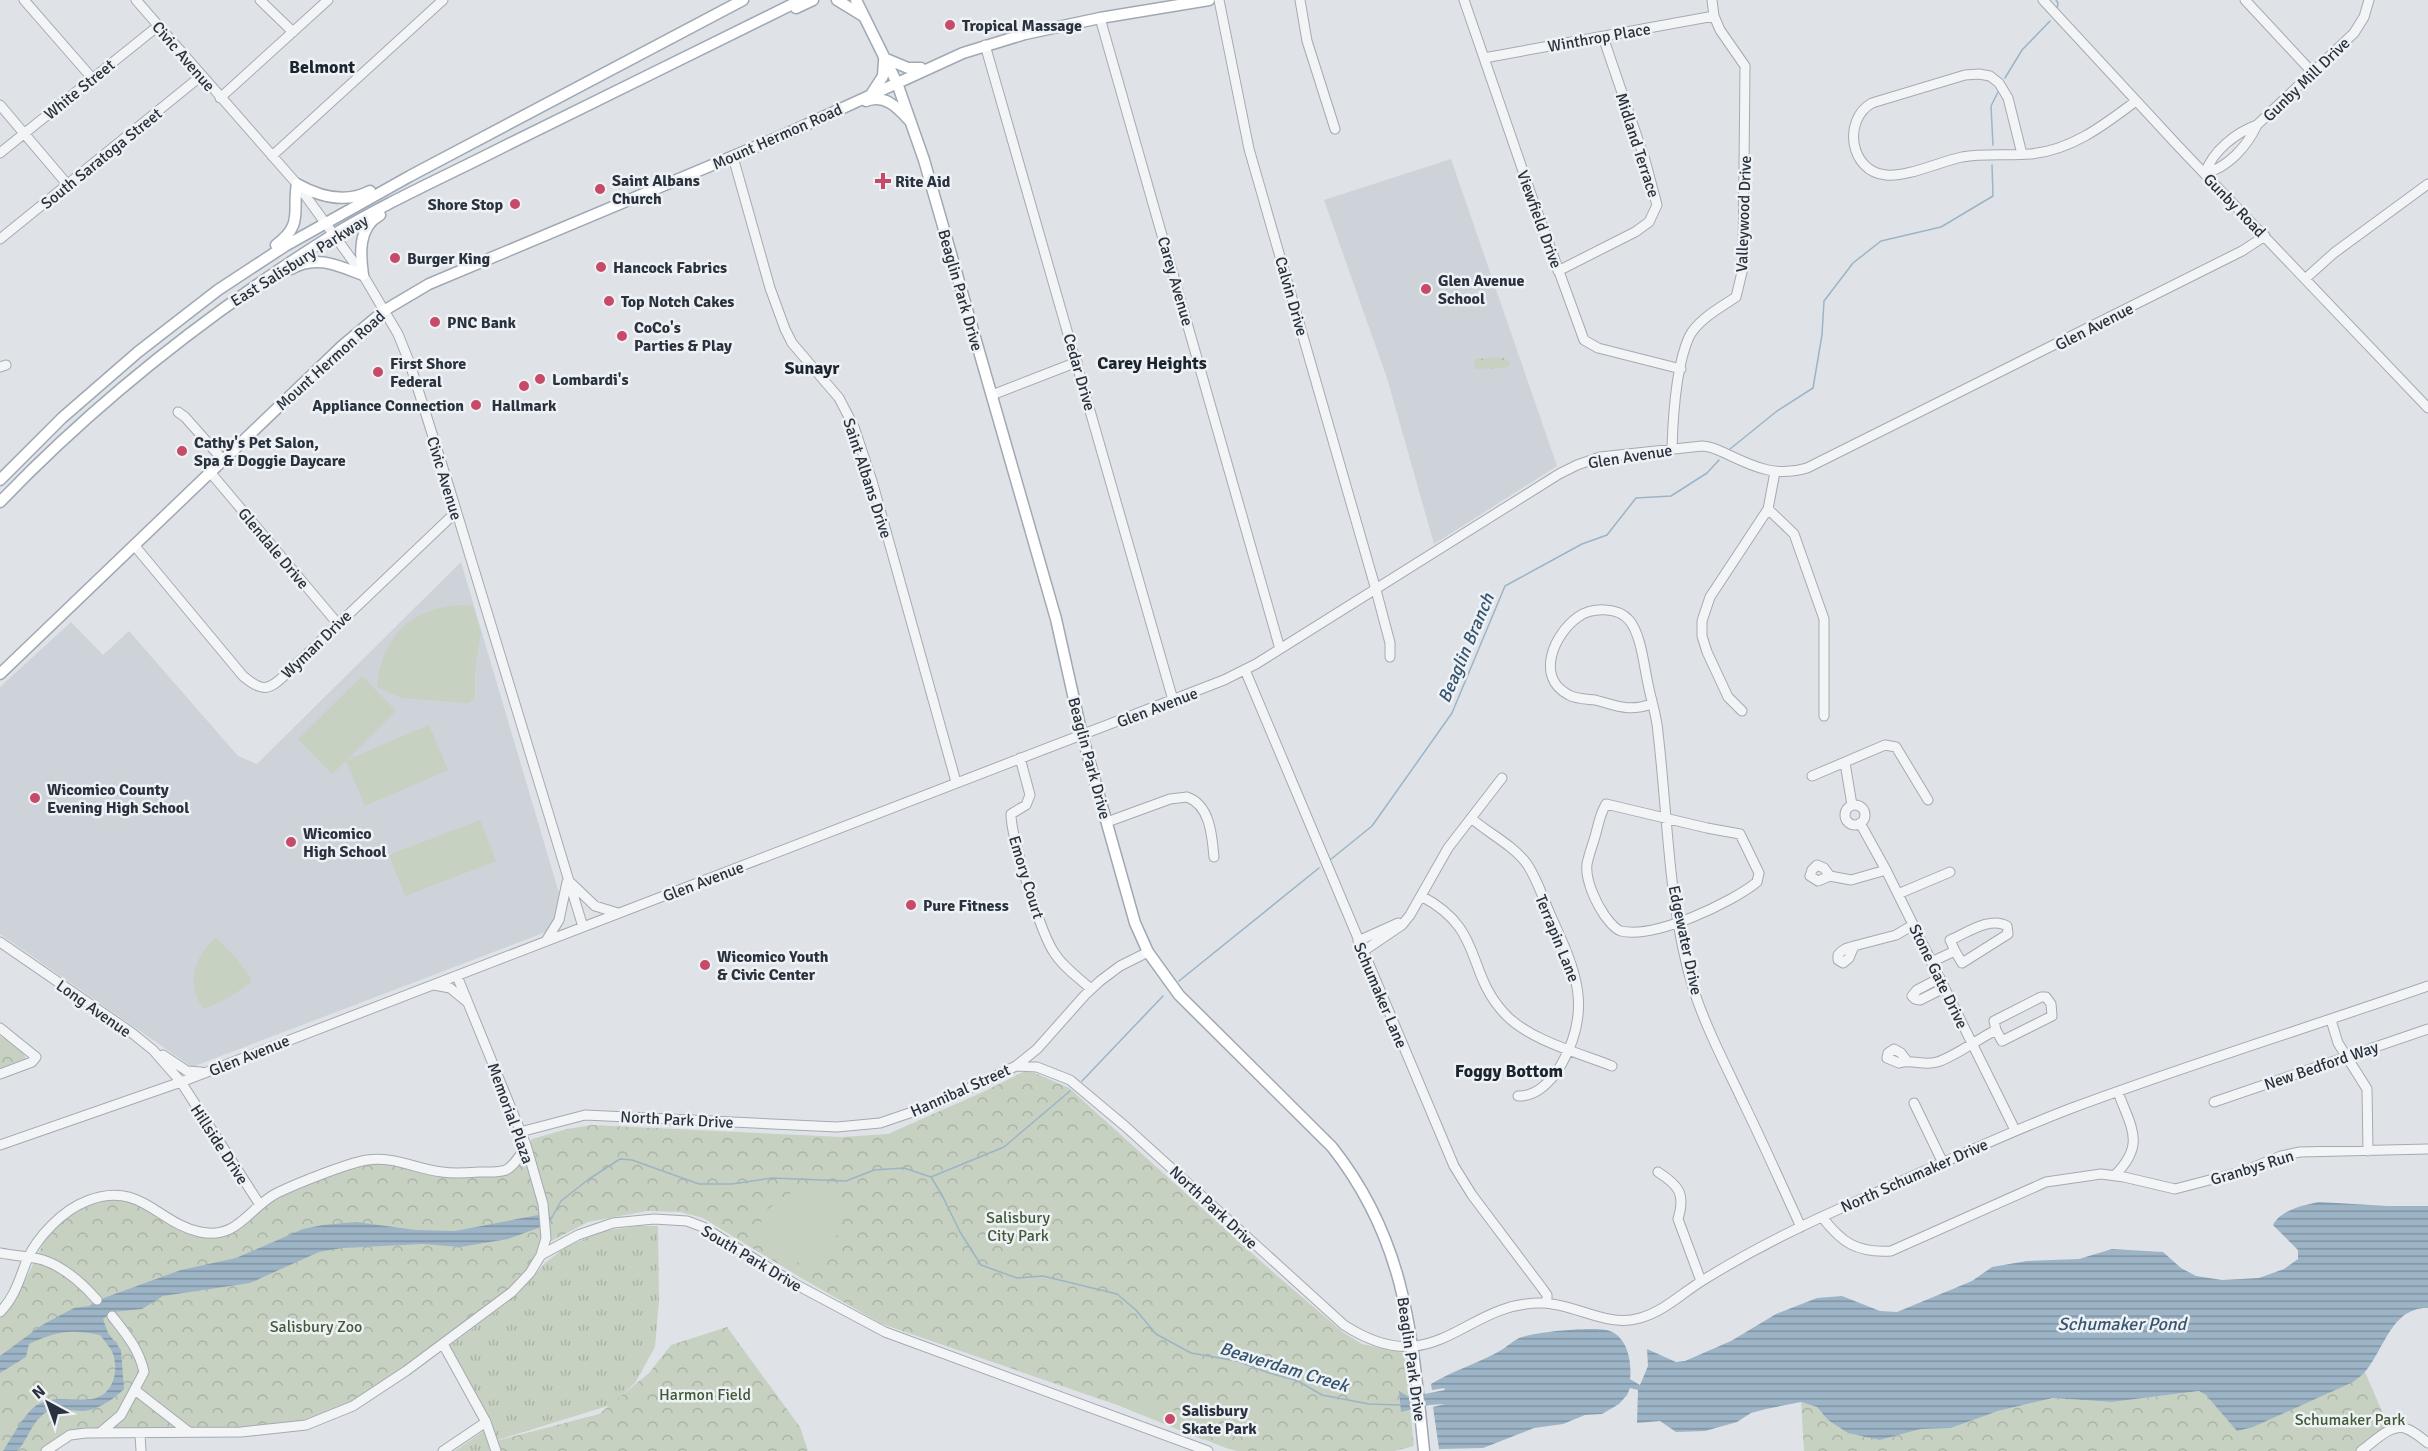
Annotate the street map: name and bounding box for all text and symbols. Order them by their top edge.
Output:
place label: Tropical Massage [962,16,1082,36]
street label: Civic Avenue [147,18,219,96]
marker: Tropical Massage [943,18,957,32]
street label: Winthrop Place [1546,19,1652,57]
street label: Gunby Mill Drive [2259,33,2354,126]
street label: White Street [40,55,119,124]
district label: Belmont [289,56,355,78]
street label: Midland Terrace [1611,90,1663,200]
street label: Mount Hermon Road [709,99,845,175]
street label: South Saratoga Street [37,104,167,214]
street label: Valleywood Drive [1732,155,1756,273]
street label: Viewfield Drive [1512,168,1566,271]
street label: Gunby Road [2199,169,2270,242]
place label: Saint Albans Church [612,171,700,209]
place label: Rite Aid [895,172,951,192]
marker: Rite Aid [876,174,890,188]
marker: Saint Albans Church [593,182,607,196]
place label: Shore Stop [428,195,503,215]
marker: Shore Stop [508,197,522,211]
street label: East Salisbury Parkway [227,210,372,311]
street label: Beaglin Park Drive [933,227,987,353]
street label: Carey Avenue [1153,234,1197,328]
place label: Burger King [407,249,491,269]
marker: Burger King [388,251,402,265]
street label: Calvin Drive [1270,254,1312,338]
place label: Hancock Fabrics [613,258,727,278]
marker: Hancock Fabrics [594,260,608,274]
place label: Glen Avenue School [1438,271,1524,309]
marker: Glen Avenue School [1419,282,1433,296]
place label: Top Notch Cakes [621,292,734,312]
marker: Top Notch Cakes [602,294,616,308]
street label: Glen Avenue [2052,299,2137,355]
street label: Mount Hermon Road [272,306,389,415]
place label: PNC Bank [447,313,517,333]
marker: PNC Bank [428,315,442,329]
place label: CoCo's Parties & Play [634,318,732,356]
marker: CoCo's Parties & Play [615,329,629,343]
street label: Cedar Drive [1058,331,1100,413]
district label: Carey Heights [1097,352,1207,374]
place label: First Shore Federal [390,354,466,392]
district label: Sunayr [785,357,840,379]
marker: First Shore Federal [371,365,385,379]
place label: Lombardi's [552,370,629,390]
marker: Lombardi's [533,372,547,386]
marker: Hallmark [517,379,531,393]
place label: Appliance Connection [312,396,464,416]
place label: Hallmark [492,396,557,416]
marker: Appliance Connection [469,398,483,412]
street label: Saint Albans Drive [838,416,896,541]
place label: Cathy's Pet Salon, Spa & Doggie Daycare [194,433,346,471]
street label: Civic Avenue [422,434,466,523]
street label: Glen Avenue [1587,440,1674,474]
marker: Cathy's Pet Salon, Spa & Doggie Daycare [175,444,189,458]
street label: Glendale Drive [233,504,313,593]
water label: Beaglin Branch [1433,589,1499,706]
street label: Wyman Drive [277,606,356,683]
street label: Glen Avenue [1114,683,1201,733]
street label: Beaglin Park Drive [1063,695,1115,821]
place label: Wicomico County Evening High School [47,780,189,818]
marker: Wicomico County Evening High School [28,791,42,805]
place label: Wicomico High School [303,824,386,862]
street label: Emory Court [1004,833,1048,922]
marker: Wicomico High School [284,835,298,849]
street label: Glen Avenue [660,857,747,907]
street label: Edgewater Drive [1664,884,1706,997]
street label: Terrapin Lane [1530,892,1584,985]
place label: Pure Fitness [923,896,1009,916]
marker: Pure Fitness [904,898,918,912]
street label: Stone Gate Drive [1904,921,1972,1032]
street label: Schumaker Lane [1349,940,1411,1051]
place label: Wicomico Youth & Civic Center [717,947,829,985]
marker: Wicomico Youth & Civic Center [698,958,712,972]
street label: Long Avenue [52,976,135,1042]
street label: Glen Avenue [206,1031,293,1081]
street label: New Bedford Way [2262,1037,2382,1095]
street label: Memorial Plaza [483,1060,538,1167]
street label: Hannibal Street [907,1060,1014,1122]
district label: Foggy Bottom [1455,1060,1563,1082]
street label: Hillside Drive [186,1101,252,1188]
street label: North Park Drive [620,1107,734,1133]
street label: North Schumaker Drive [1838,1134,1991,1217]
street label: Granbys Run [2208,1146,2296,1190]
street label: North Park Drive [1165,1162,1262,1254]
park label: Salisbury City Park [986,1208,1050,1246]
street label: South Park Drive [698,1221,805,1297]
street label: Beaglin Park Drive [1392,1296,1430,1423]
water label: Schumaker Pond [2058,1313,2189,1335]
park label: Salisbury Zoo [270,1317,362,1337]
water label: Beaverdam Creek [1217,1337,1353,1398]
north arrow [18,1373,78,1433]
text: N [28,1381,50,1404]
park label: Harmon Field [659,1385,751,1405]
place label: Salisbury Skate Park [1182,1401,1257,1439]
park label: Schumaker Park [2295,1410,2405,1430]
marker: Salisbury Skate Park [1163,1412,1177,1426]

